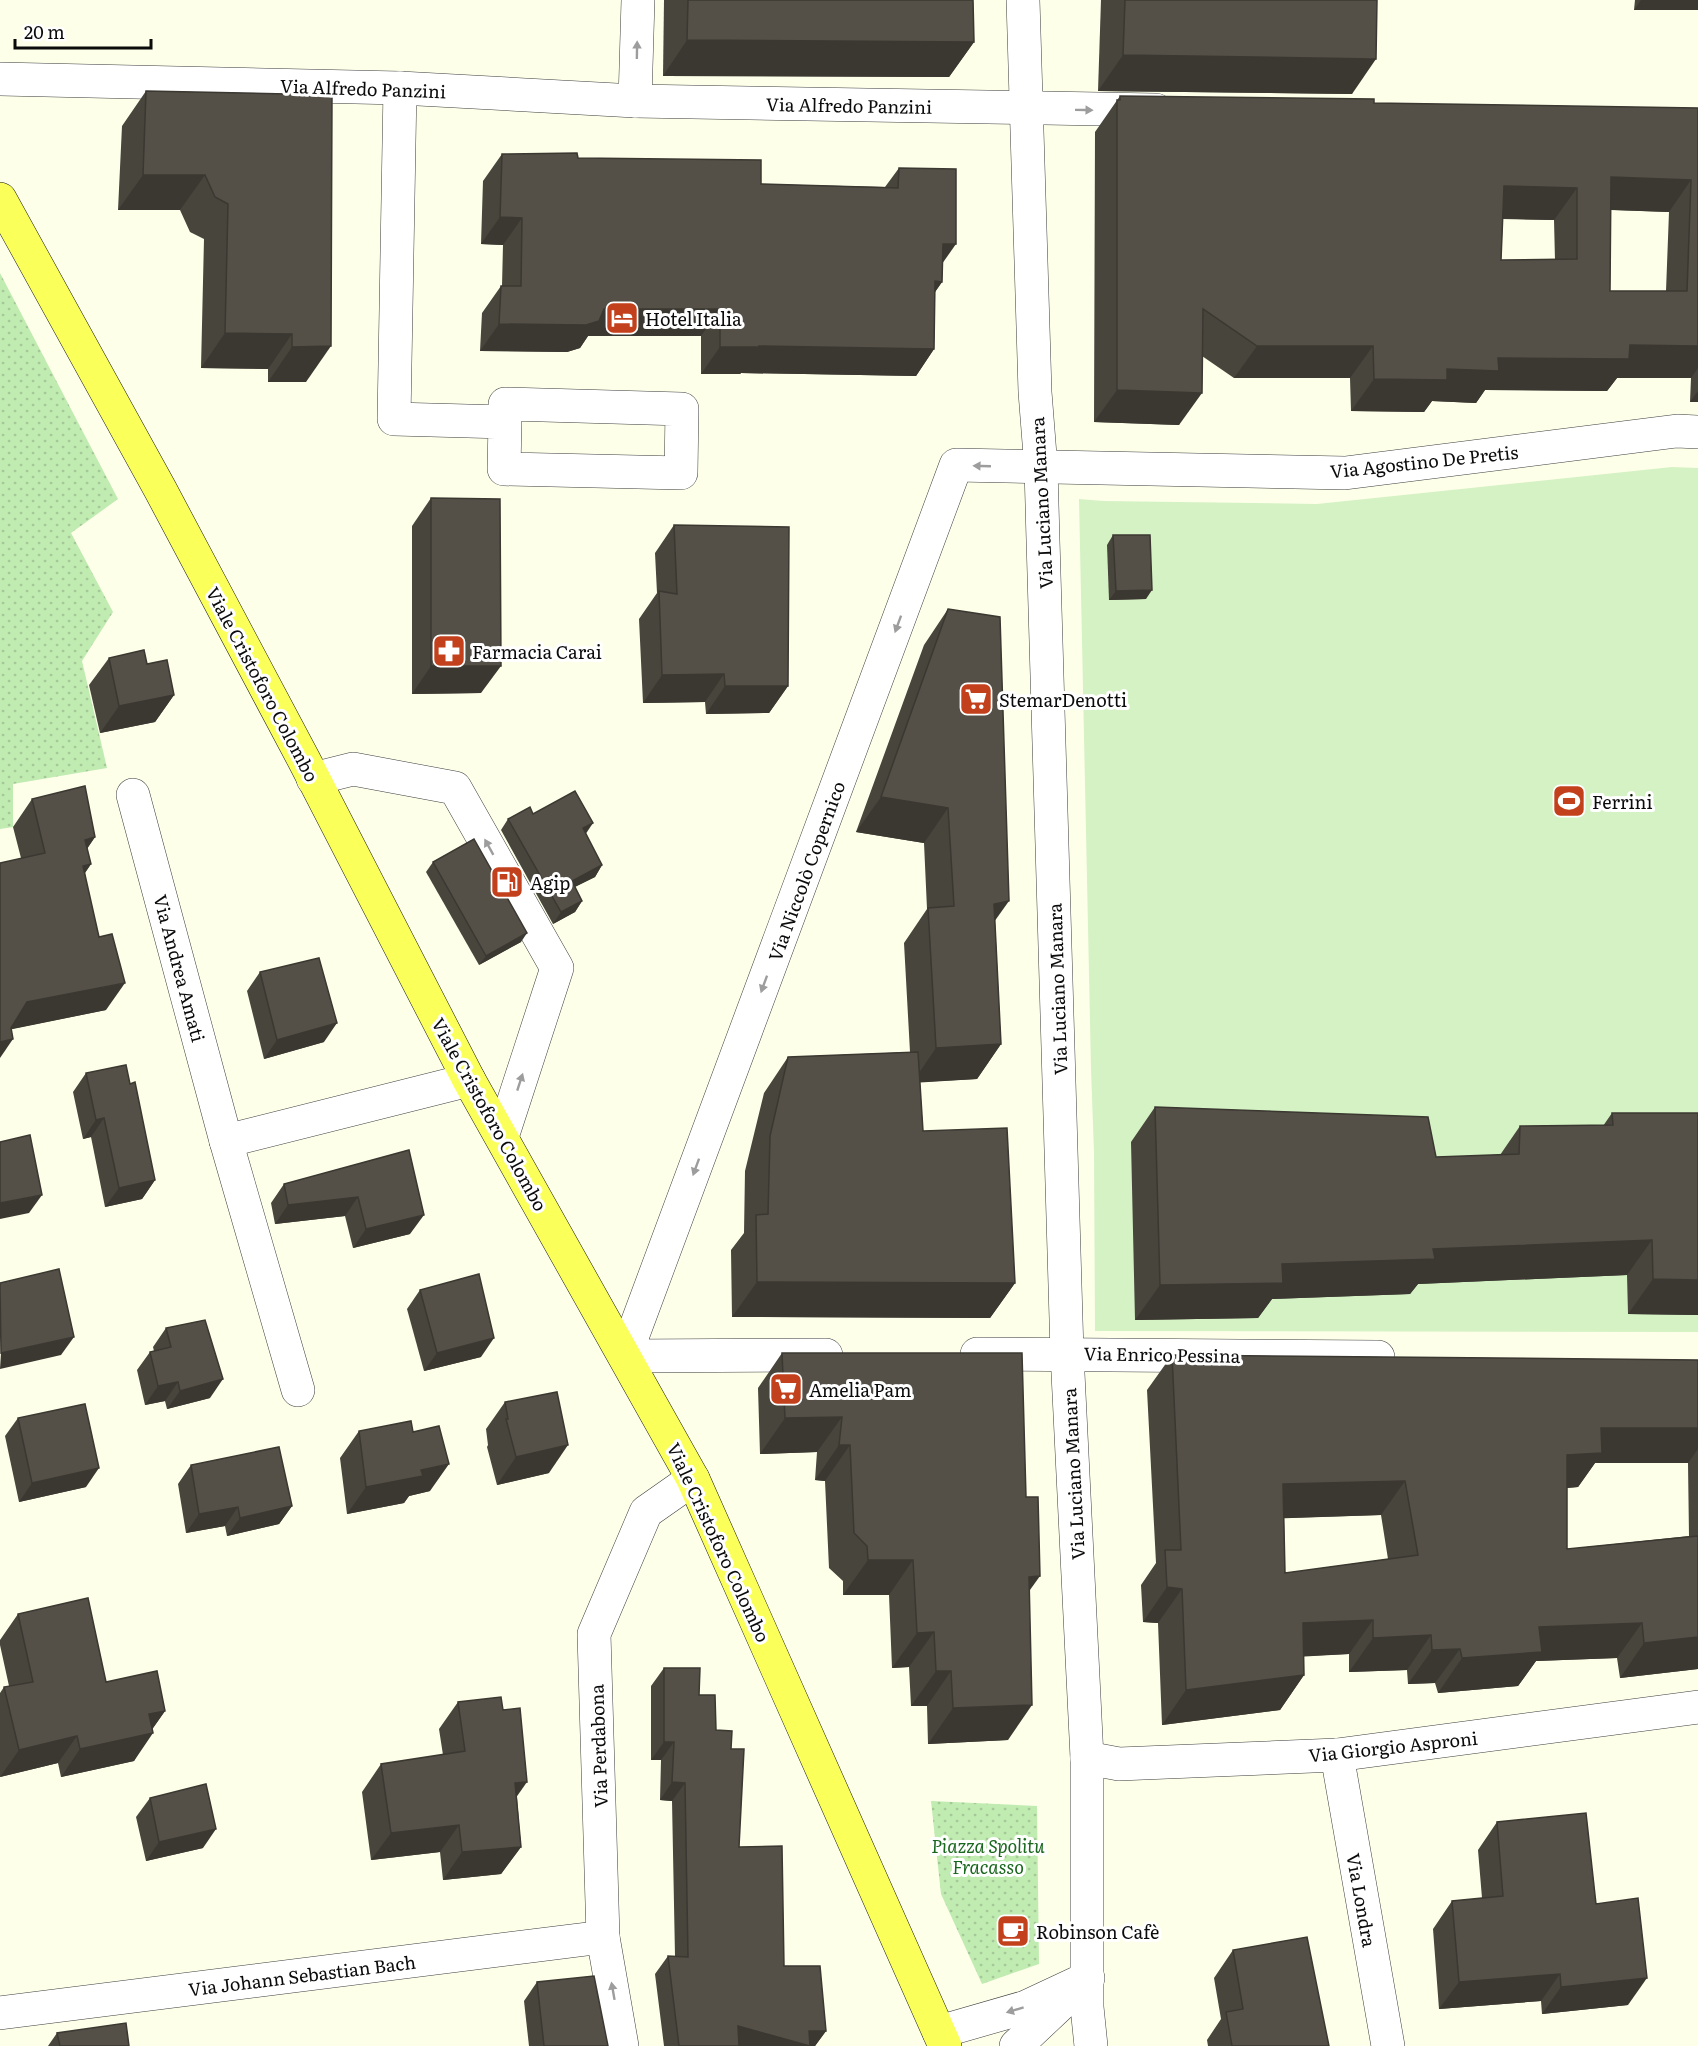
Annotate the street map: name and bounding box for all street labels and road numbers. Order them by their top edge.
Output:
street label: Via Alfredo Panzini [280,72,446,104]
street label: Via Alfredo Panzini [766,90,932,120]
street label: Via Luciano Manara [1023,416,1059,590]
street label: Via Agostino De Pretis [1329,438,1519,484]
street label: Viale Cristoforo Colombo [200,582,326,786]
street label: Via Niccolò Copernico [761,777,851,965]
street label: Via Andrea Amati [147,891,213,1045]
street label: Via Luciano Manara [1040,902,1073,1076]
street label: Viale Cristoforo Colombo [425,1012,555,1216]
street label: Via Enrico Pessina [1083,1339,1241,1369]
street label: Via Luciano Manara [1055,1387,1091,1561]
street label: Viale Cristoforo Colombo [661,1438,777,1646]
street label: Via Perdabona [582,1683,614,1808]
street label: Via Giorgio Asproni [1307,1724,1479,1768]
street label: Via Londra [1340,1851,1384,1949]
street label: Via Johann Sebastian Bach [187,1948,417,2002]

